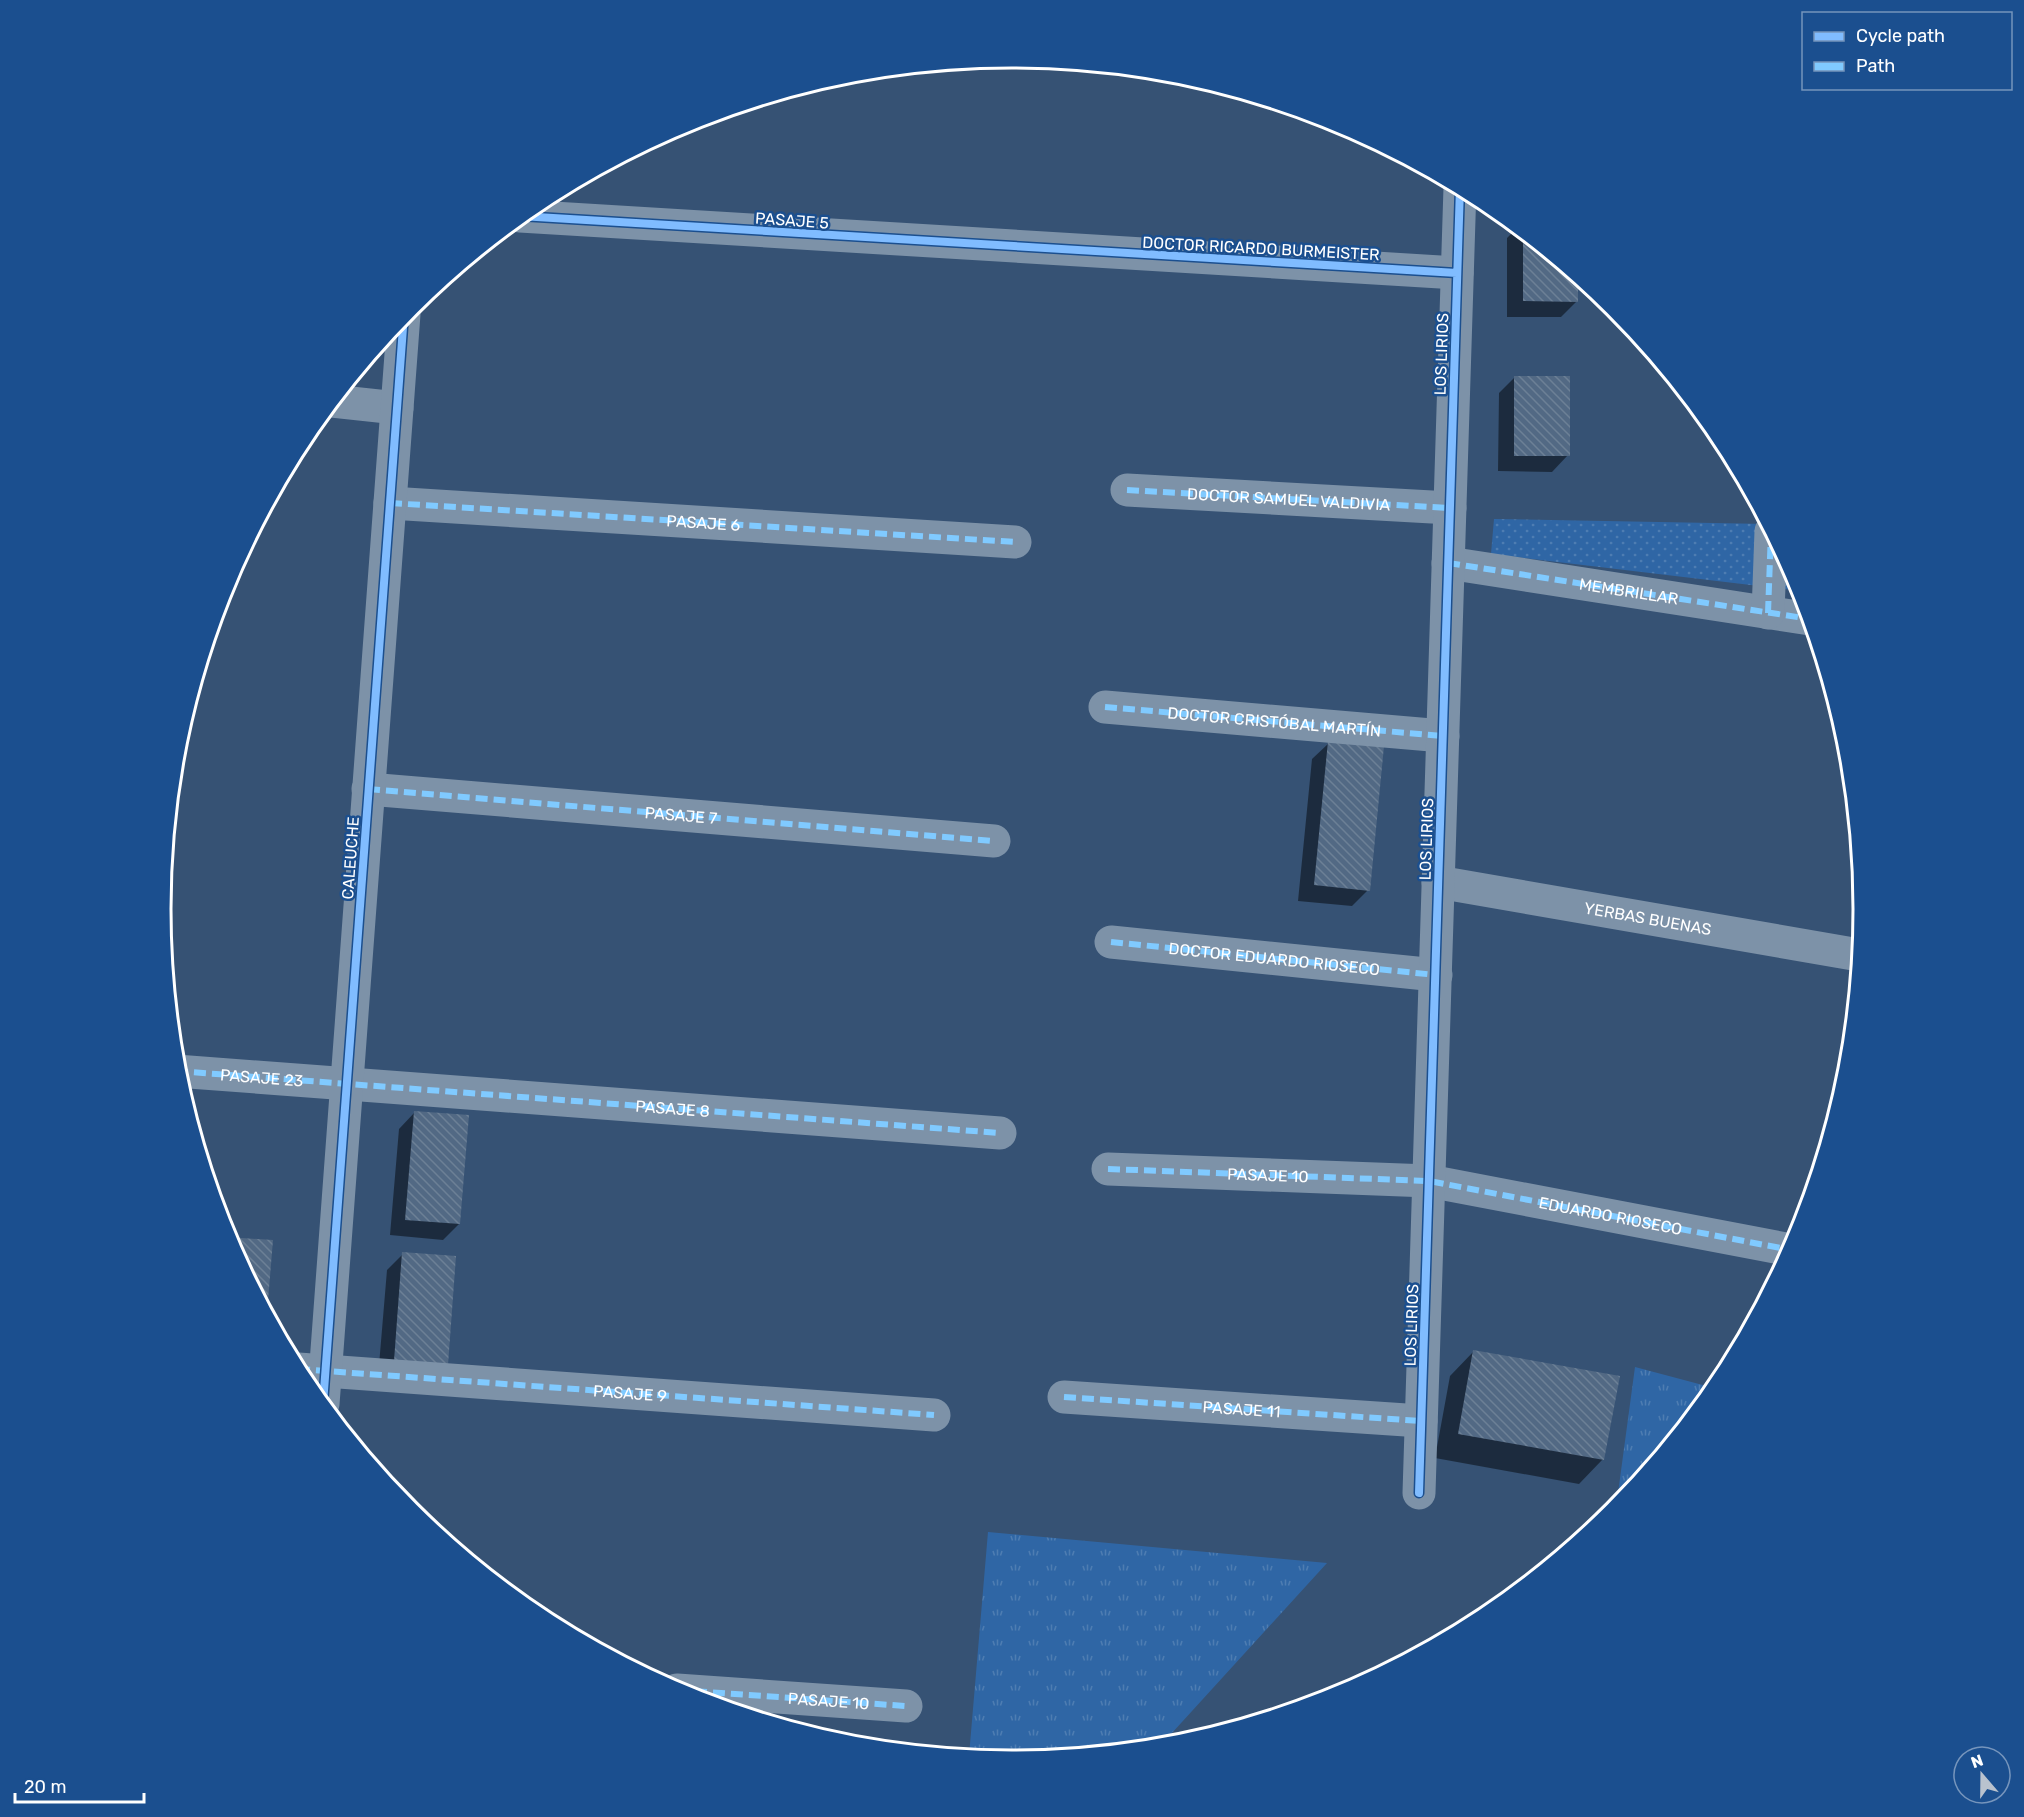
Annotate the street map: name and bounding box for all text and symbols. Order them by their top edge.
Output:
legend [1802,12,2012,90]
text: Cycle path [1856,25,1945,47]
text: Path [1856,55,1895,77]
street label: PASAJE 5 [754,208,829,233]
street label: DOCTOR RICARDO BURMEISTER [1142,233,1380,264]
street label: LOS LIRIOS [1431,312,1452,396]
street label: DOCTOR SAMUEL VALDIVIA [1187,484,1391,515]
street label: PASAJE 6 [666,511,741,535]
street label: MEMBRILLAR [1578,574,1680,608]
street label: DOCTOR CRISTÓBAL MARTÍN [1167,703,1382,741]
street label: LOS LIRIOS [1416,797,1437,881]
street label: PASAJE 7 [644,803,718,828]
street label: CALEUCHE [338,816,363,900]
street label: YERBAS BUENAS [1583,899,1713,939]
street label: DOCTOR EDUARDO RIOSECO [1168,939,1381,979]
street label: PASAJE 23 [219,1065,304,1091]
street label: PASAJE 8 [635,1097,710,1121]
street label: PASAJE 10 [1227,1164,1309,1186]
street label: EDUARDO RIOSECO [1537,1193,1684,1239]
street label: LOS LIRIOS [1401,1283,1422,1367]
street label: PASAJE 9 [593,1381,668,1406]
street label: PASAJE 11 [1202,1397,1281,1422]
street label: PASAJE 10 [787,1689,870,1713]
north arrow [1952,1745,2012,1805]
text: N [1968,1750,1986,1772]
scale bar [15,1766,144,1804]
text: 20 m [24,1776,66,1798]

